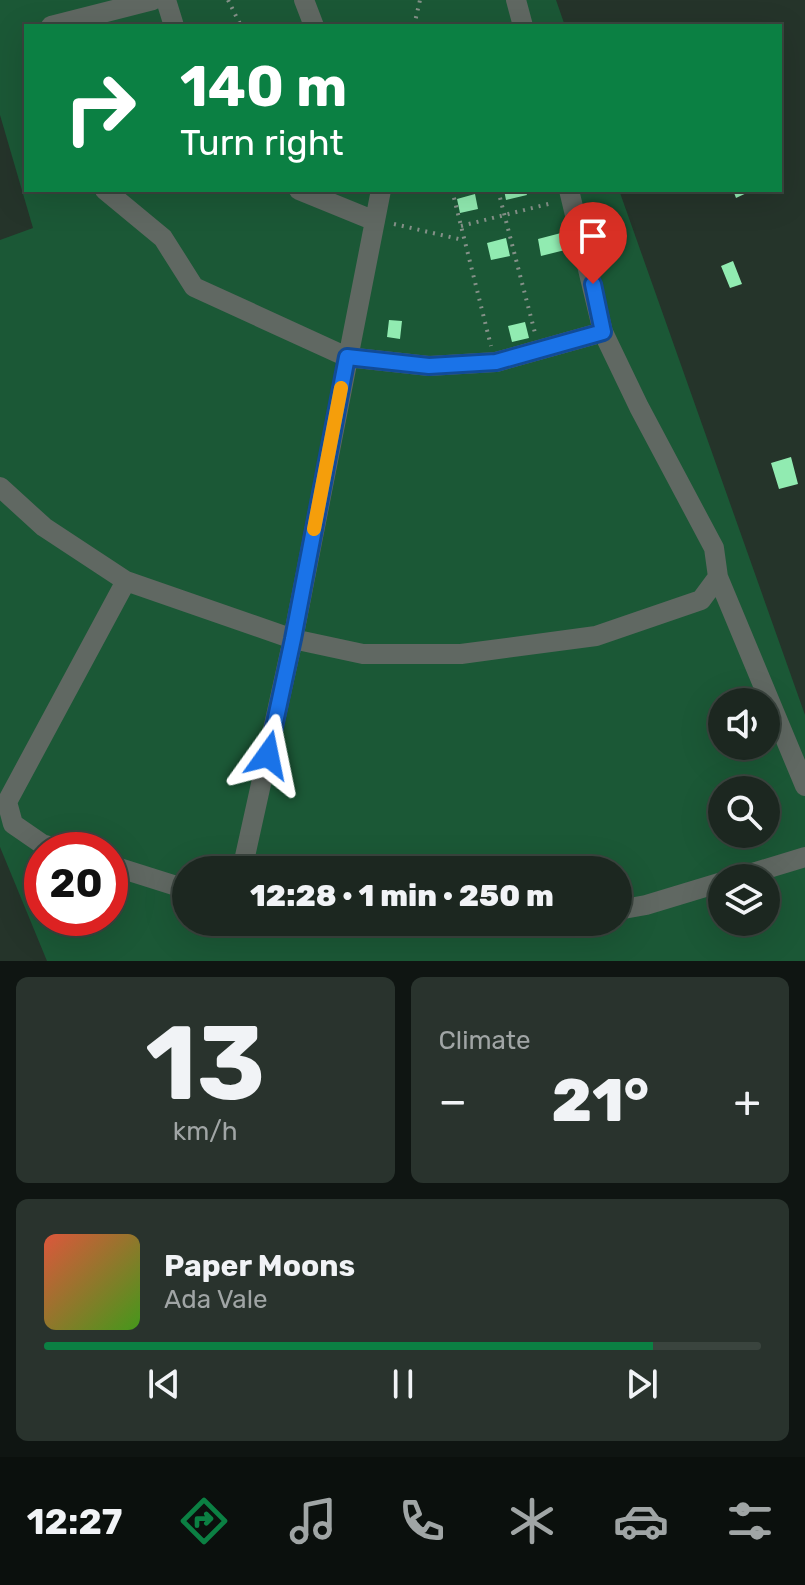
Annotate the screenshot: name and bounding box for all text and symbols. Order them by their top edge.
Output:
text: 140 m [180,54,347,120]
icon: right [48,56,152,160]
text: Turn right [180,121,344,164]
pin [559,202,627,284]
icon: arrive [571,214,615,258]
map controls [708,688,780,936]
button: sound [708,688,780,760]
position arrow [226,713,310,797]
button: search [708,776,780,848]
speed limit sign: 20 [24,832,128,936]
button: layers [708,864,780,936]
text: 12:28 · 1 min · 250 m [250,878,554,914]
text: 13 [145,1002,265,1125]
text: Climate [439,1025,531,1056]
text: 21° [552,1065,649,1136]
text: − [439,1075,467,1127]
text: + [734,1075,761,1127]
text: km/h [173,1116,238,1147]
text: Paper Moons [164,1248,355,1284]
text: Ada Vale [164,1284,268,1315]
icon: previous [142,1362,186,1406]
icon: pause [381,1362,425,1406]
icon: next [620,1362,664,1406]
icon: directions [176,1493,232,1549]
icon: music [285,1493,341,1549]
icon: phone [394,1493,450,1549]
icon: climate [504,1493,560,1549]
icon: car [613,1493,669,1549]
icon: filters [722,1493,778,1549]
text: 12:27 [27,1500,122,1543]

